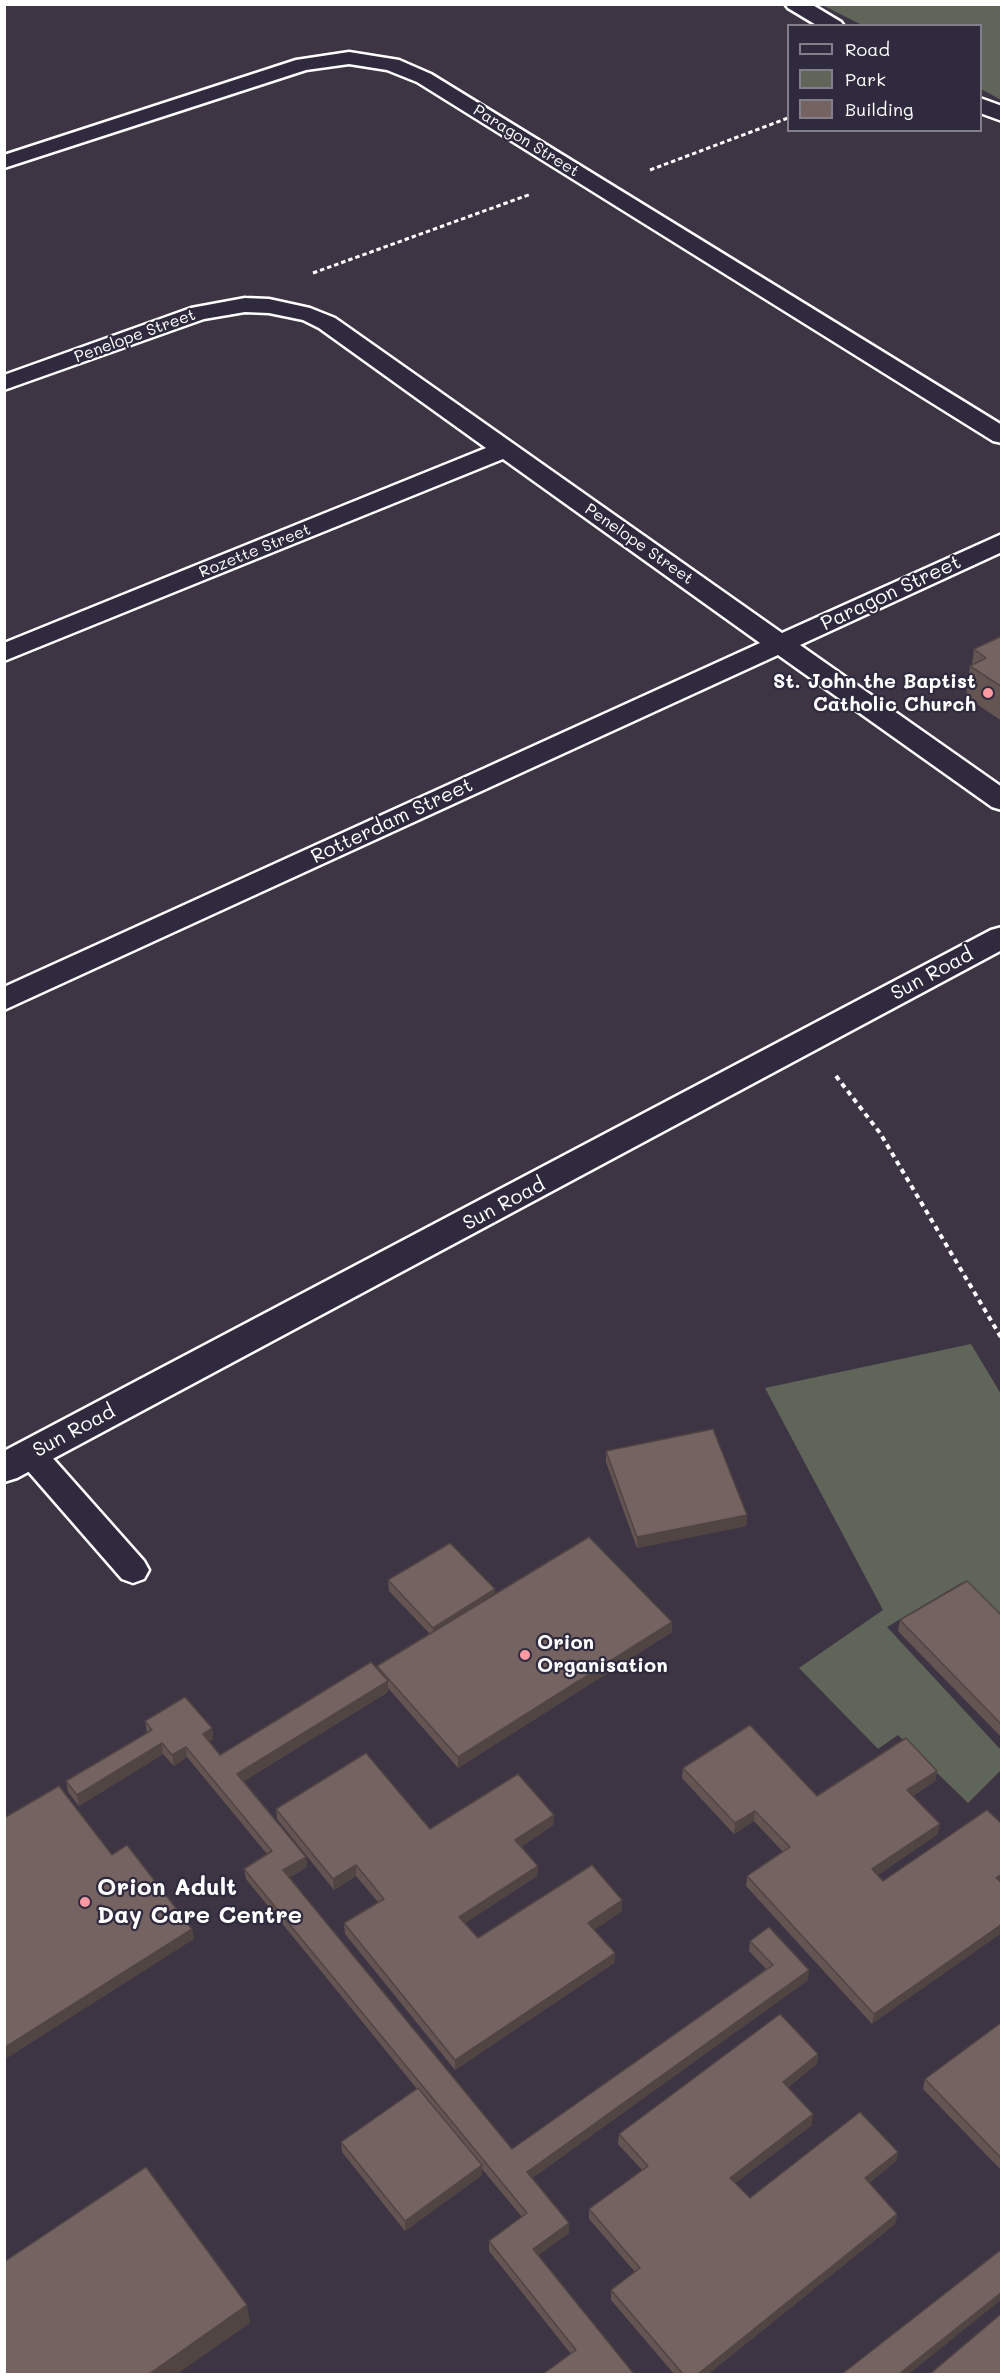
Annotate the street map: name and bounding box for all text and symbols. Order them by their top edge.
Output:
legend [787,24,982,132]
text: Road [845,37,890,61]
text: Park [845,67,886,91]
text: Building [845,97,913,121]
street label: Paragon Street [469,101,583,181]
street label: Penelope Street [72,305,198,367]
street label: Penelope Street [581,499,697,589]
street label: Rozette Street [196,520,314,582]
street label: Paragon Street [817,550,965,636]
place label: St. John the Baptist Catholic Church [773,670,976,717]
marker: St. John the Baptist Catholic Church [981,686,995,700]
street label: Rotterdam Street [307,773,477,869]
street label: Sun Road [887,942,977,1006]
street label: Sun Road [459,1172,549,1236]
street label: Sun Road [29,1399,119,1463]
place label: Orion Organisation [537,1631,668,1678]
marker: Orion Organisation [518,1648,532,1662]
place label: Orion Adult Day Care Centre [97,1874,302,1930]
marker: Orion Adult Day Care Centre [78,1895,92,1909]

